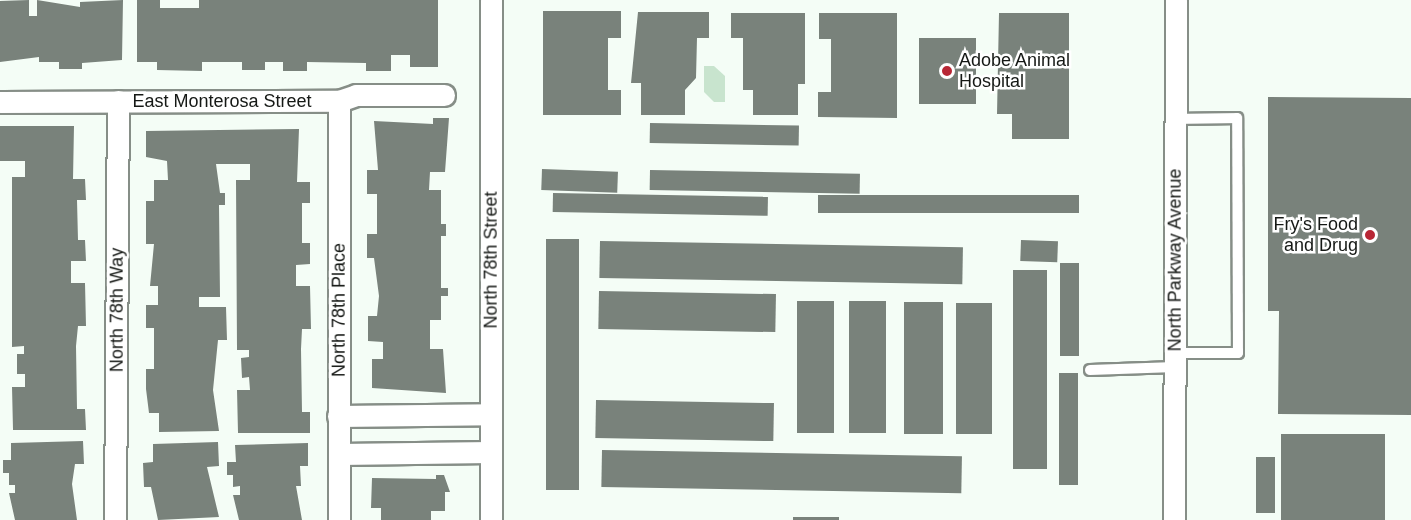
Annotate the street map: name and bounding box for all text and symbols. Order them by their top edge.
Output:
place label: Adobe Animal Hospital [959,50,1071,92]
marker: Adobe Animal Hospital [940,64,954,78]
street label: East Monterosa Street [132,90,312,112]
street label: North Parkway Avenue [1164,168,1186,352]
street label: North 78th Street [480,191,502,329]
place label: Fry's Food and Drug [1274,214,1358,256]
marker: Fry's Food and Drug [1363,228,1377,242]
street label: North 78th Place [328,243,350,377]
street label: North 78th Way [106,248,128,372]

